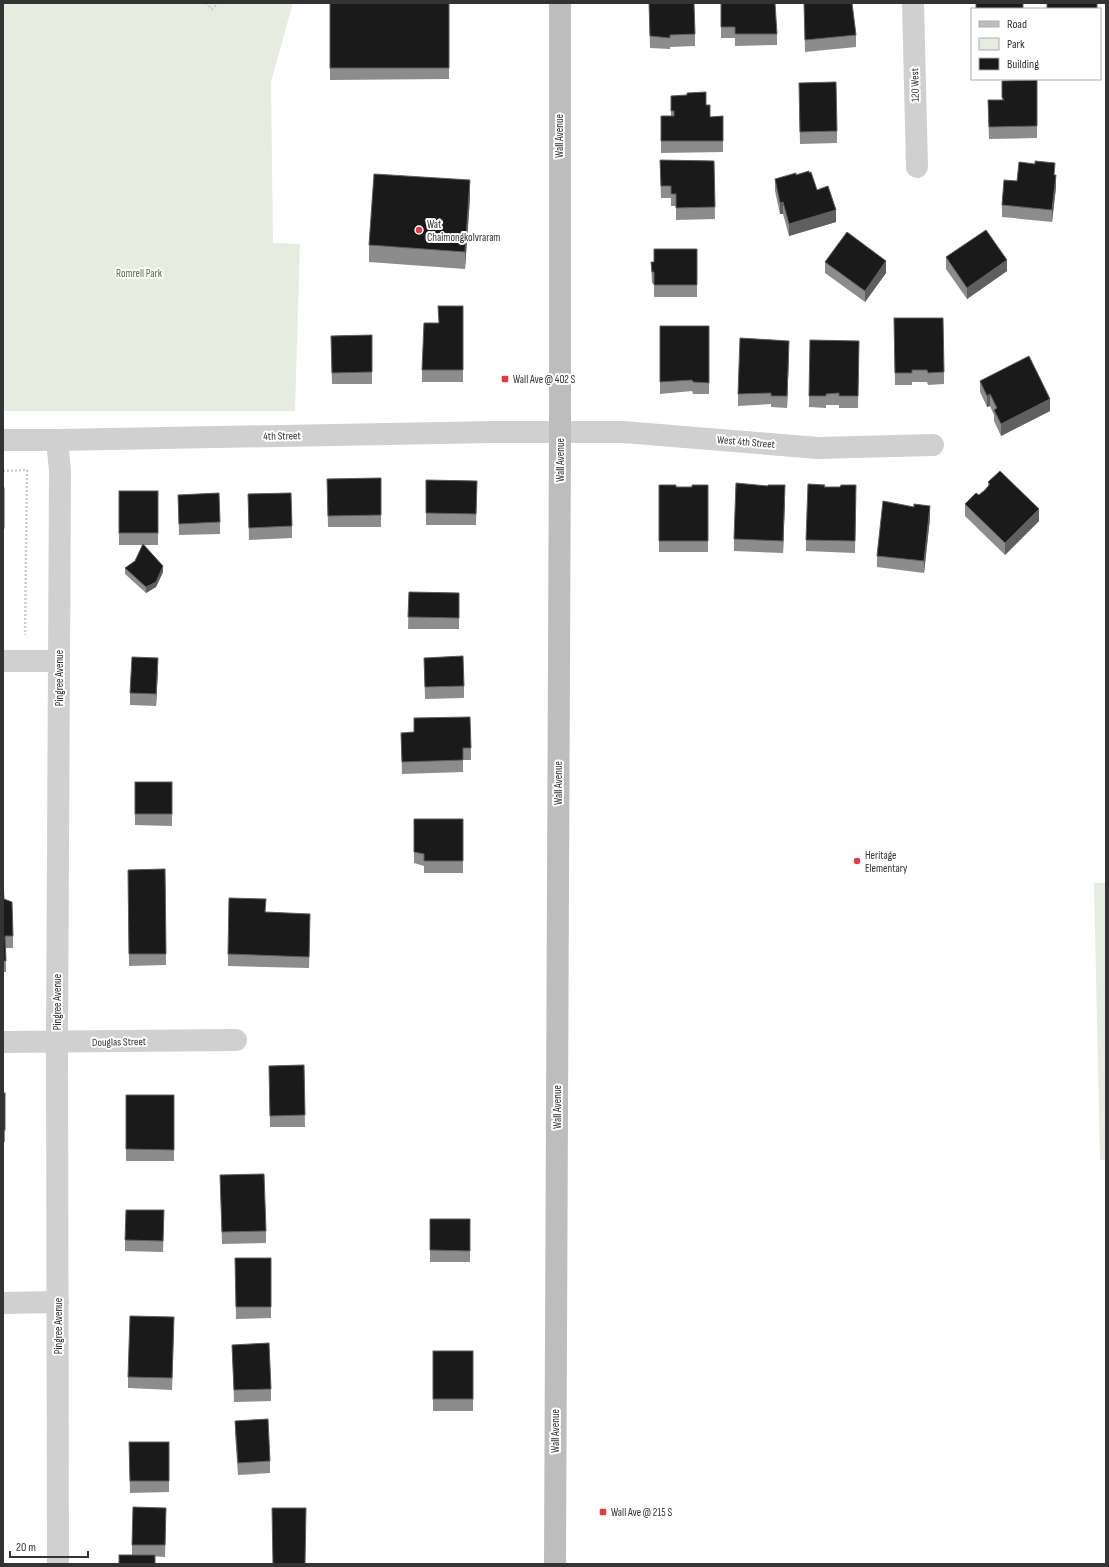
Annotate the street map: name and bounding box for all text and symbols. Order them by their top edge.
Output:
legend [971,8,1101,80]
text: Road [1007,17,1027,32]
text: Park [1007,37,1025,52]
text: Building [1007,57,1039,72]
street label: 120 West [908,67,922,102]
street label: Wall Avenue [553,114,566,158]
place label: Wat Chaimongkolvraram [427,218,500,244]
marker: Wat Chaimongkolvraram [414,225,424,235]
park label: Romrell Park [116,267,163,280]
place label: Wall Ave @ 402 S [513,373,576,386]
marker: Wall Ave @ 402 S [500,374,510,384]
street label: 4th Street [263,429,302,443]
street label: West 4th Street [717,433,776,451]
street label: Wall Avenue [554,438,567,482]
street label: Pingree Avenue [53,650,66,706]
street label: Wall Avenue [552,761,565,805]
place label: Heritage Elementary [865,849,908,875]
marker: Heritage Elementary [852,856,862,866]
street label: Pingree Avenue [51,974,64,1030]
street label: Douglas Street [92,1035,147,1049]
street label: Wall Avenue [551,1085,564,1129]
street label: Pingree Avenue [52,1298,65,1354]
street label: Wall Avenue [549,1409,562,1453]
place label: Wall Ave @ 215 S [611,1506,672,1519]
marker: Wall Ave @ 215 S [598,1507,608,1517]
scale bar [10,1533,88,1559]
text: 20 m [16,1540,36,1555]

